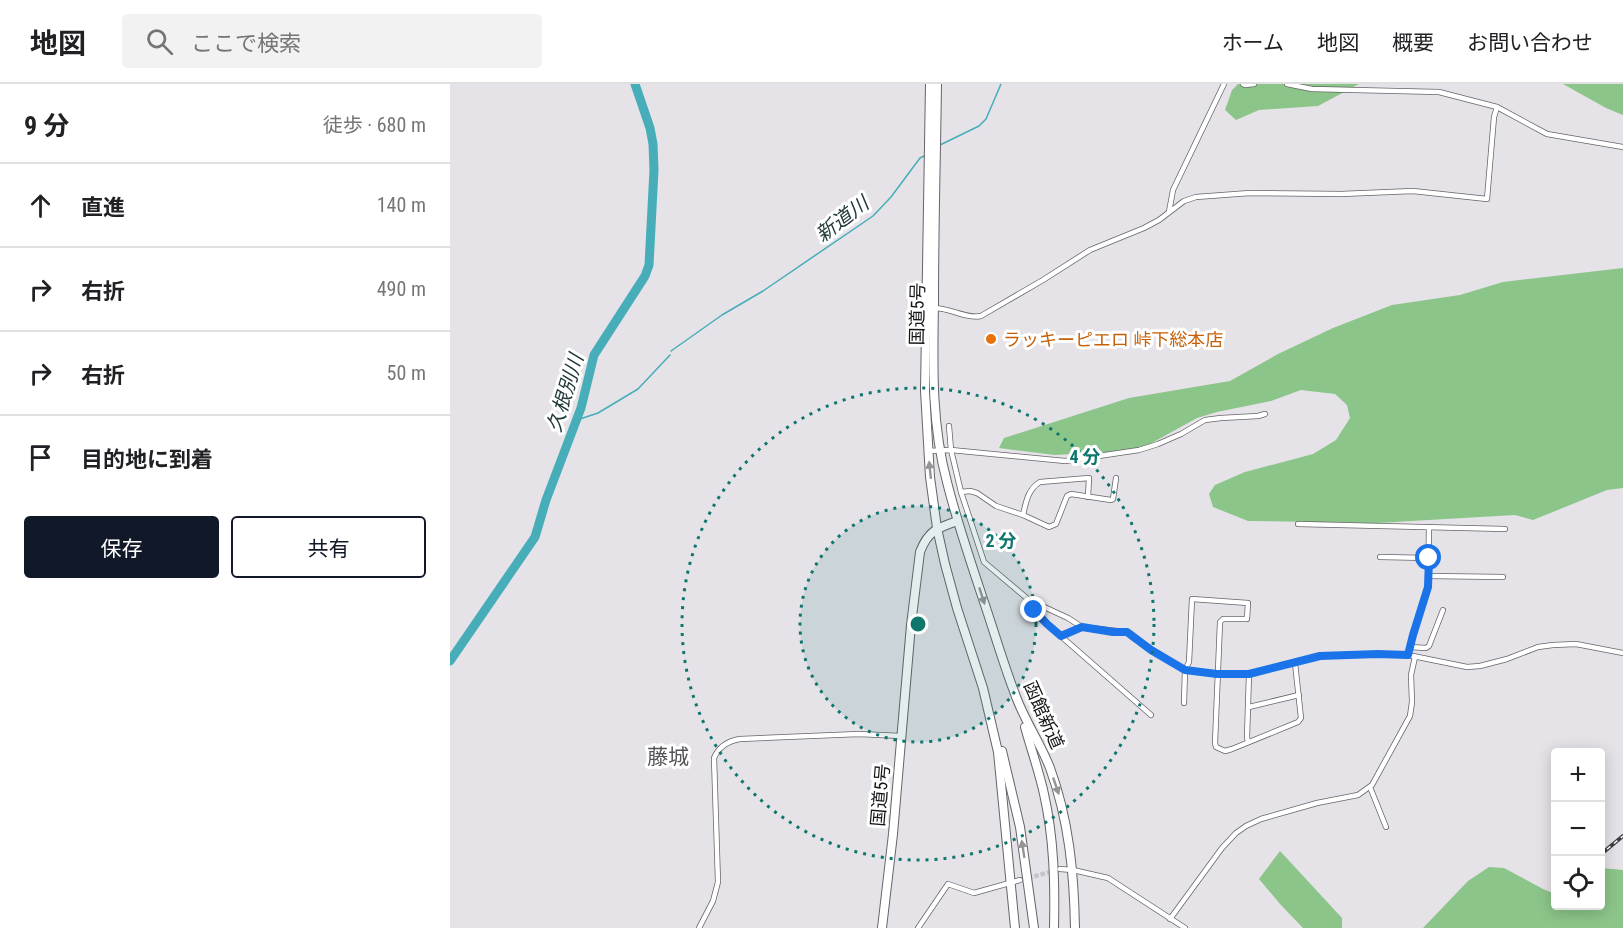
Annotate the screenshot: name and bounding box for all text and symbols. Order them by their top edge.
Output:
search box [122,14,542,68]
icon: search [143,25,176,58]
text: 地図 [30,27,86,60]
text: ここで検索 [191,31,301,56]
text: ホーム [1222,31,1284,55]
text: 地図 [1317,31,1359,55]
text: 概要 [1392,31,1434,55]
text: お問い合わせ [1467,31,1593,55]
text: 9 分 [24,111,69,141]
text: 徒歩 · 680 m [323,113,426,137]
icon: ahead [24,189,57,222]
water label: 新道川 [811,190,875,247]
text: 140 m [377,193,426,217]
text: 直進 [81,195,125,220]
icon: right [24,273,57,306]
text: 490 m [377,277,426,301]
text: 右折 [81,279,125,304]
street label: 国道5号 [906,282,928,346]
place label: ラッキーピエロ 峠下総本店 [1003,329,1223,350]
marker: ラッキーピエロ 峠下総本店 [984,332,998,346]
water label: 久根別川 [542,349,589,435]
icon: right [24,357,57,390]
text: 50 m [387,361,426,385]
text: 右折 [81,363,125,388]
icon: arrive [24,441,57,474]
text: 4 分 [1069,446,1101,467]
text: 目的地に到着 [81,447,213,472]
one-way arrow [925,461,934,480]
button: 保存 [24,516,219,578]
button: 共有 [231,516,426,578]
text: 2 分 [985,530,1017,551]
route start [1415,544,1441,570]
one-way arrow [978,587,987,605]
route end [1020,596,1046,622]
centre of rings [908,614,928,634]
street label: 函館新道 [1020,678,1068,752]
district label: 藤城 [647,745,689,769]
map controls [1551,748,1605,910]
button: + [1551,748,1605,802]
street label: 国道5号 [867,763,893,827]
one-way arrow [1052,777,1061,795]
button: − [1551,802,1605,856]
one-way arrow [1019,840,1028,859]
button: locate [1551,856,1605,910]

